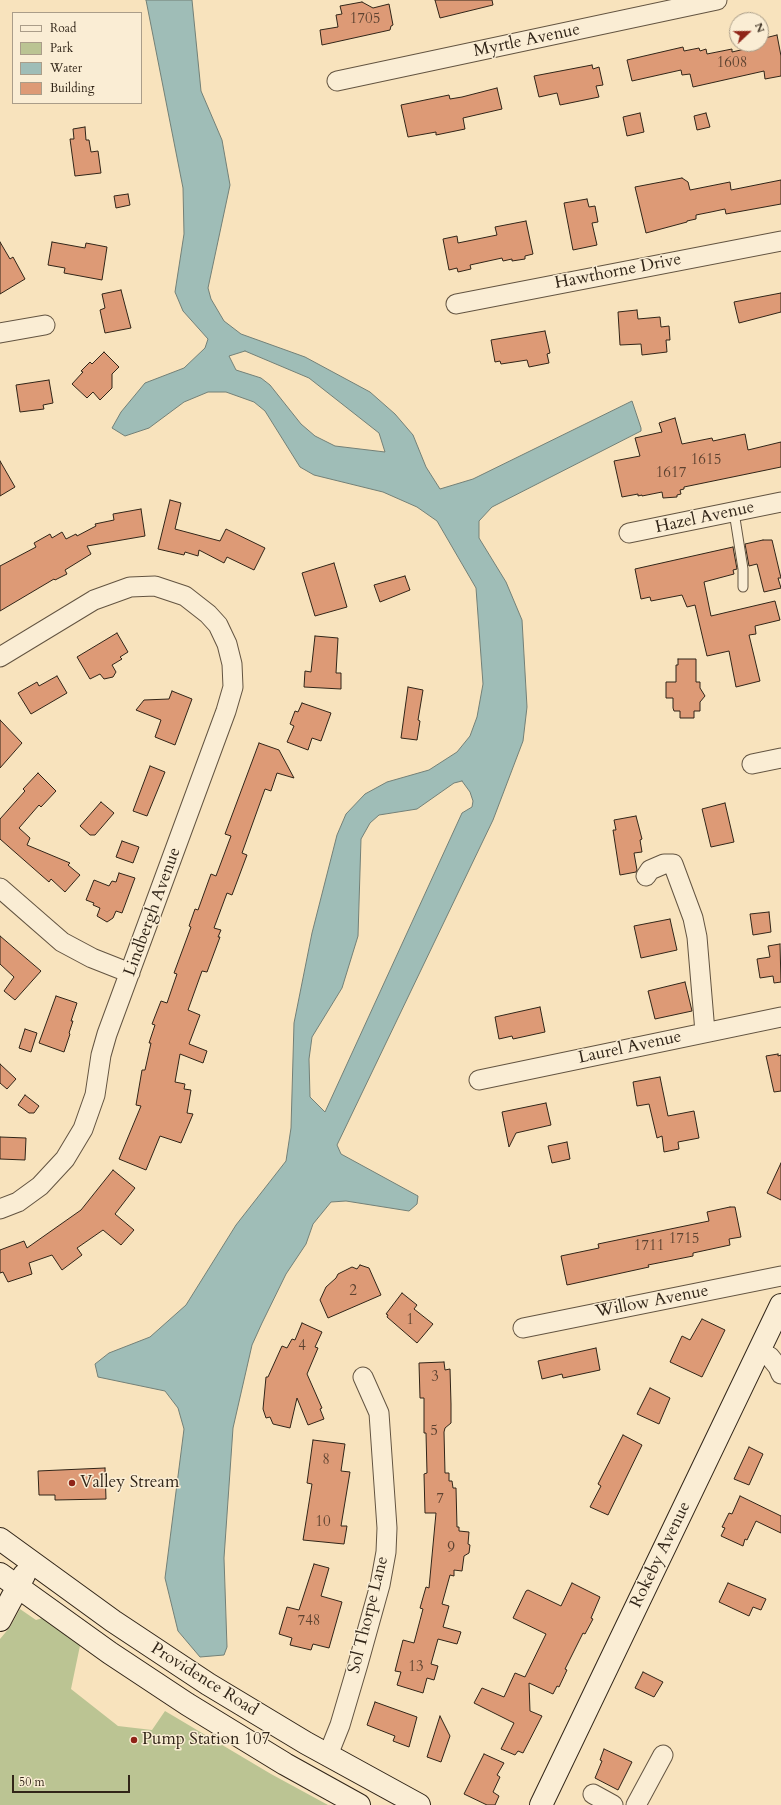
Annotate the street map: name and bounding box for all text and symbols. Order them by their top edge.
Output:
house number: 1705 [350,11,380,29]
legend [12,12,142,104]
north arrow [729,12,769,52]
text: Road [50,20,76,36]
street label: Myrtle Avenue [472,20,582,62]
text: N [751,20,768,35]
text: Park [50,40,73,56]
house number: 1608 [717,55,747,73]
text: Water [50,60,82,76]
text: Building [50,80,94,96]
street label: Hawthorne Drive [553,250,683,294]
house number: 1615 [691,452,721,470]
house number: 1617 [656,465,686,483]
street label: Hazel Avenue [654,498,756,538]
street label: Lindbergh Avenue [120,845,186,979]
street label: Laurel Avenue [577,1027,683,1069]
house number: 1715 [669,1231,699,1249]
house number: 1711 [634,1238,664,1256]
street label: Willow Avenue [594,1281,710,1323]
house number: 2 [349,1283,357,1301]
house number: 1 [406,1312,414,1330]
house number: 4 [298,1338,306,1356]
house number: 3 [431,1369,439,1387]
house number: 5 [430,1423,438,1441]
house number: 8 [322,1452,330,1470]
place label: Valley Stream [80,1473,179,1493]
marker: Valley Stream [67,1478,77,1488]
house number: 7 [436,1491,444,1509]
street label: Rokeby Avenue [626,1499,696,1611]
house number: 10 [315,1514,331,1532]
house number: 9 [447,1540,455,1558]
street label: Sol Thorpe Lane [345,1554,393,1676]
house number: 748 [297,1613,321,1631]
street label: Providence Road [147,1639,261,1721]
house number: 13 [408,1659,424,1677]
place label: Pump Station 107 [142,1730,270,1750]
marker: Pump Station 107 [129,1735,139,1745]
scale bar [14,1767,132,1793]
text: 50 m [19,1774,45,1790]

